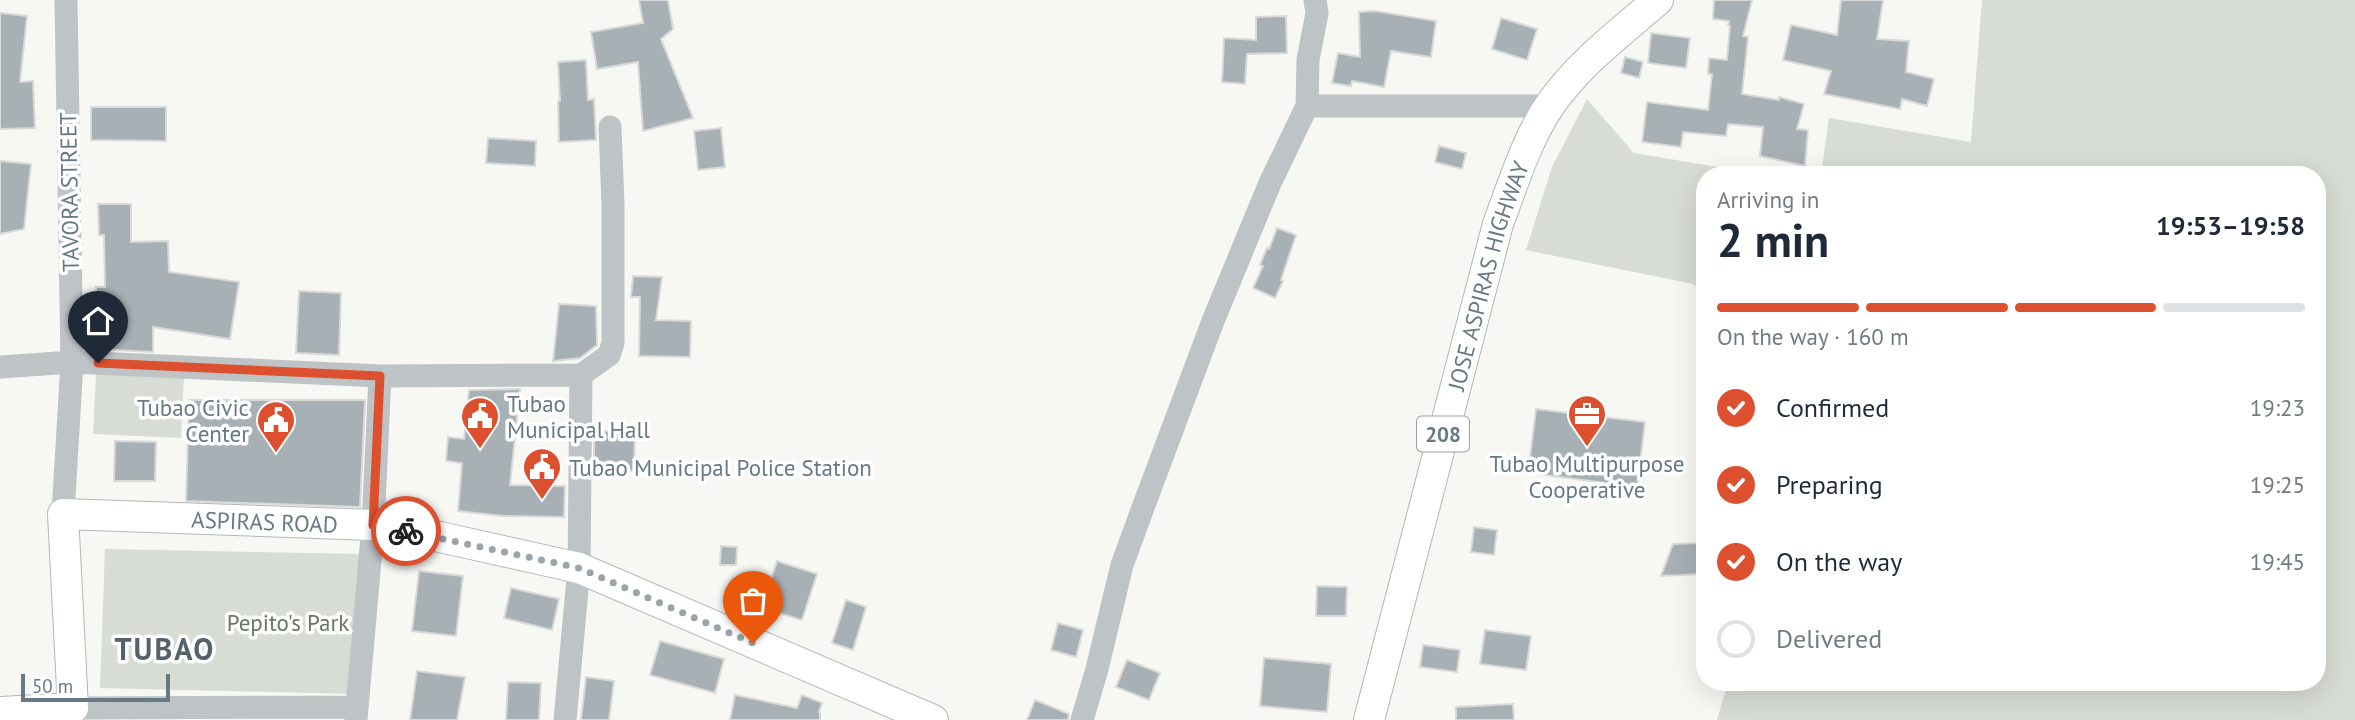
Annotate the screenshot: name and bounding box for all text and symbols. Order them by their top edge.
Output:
street label: TAVORA STREET [53,112,85,272]
street label: JOSE ASPIRAS HIGHWAY [1441,157,1535,394]
text: Arriving in [1717,185,1819,214]
text: 19:53–19:58 [2156,209,2305,242]
text: 2 min [1717,210,1829,270]
pin [68,291,128,363]
icon: home [79,302,117,340]
text: On the way · 160 m [1717,322,1909,351]
place label: Tubao Municipal Hall [507,389,650,444]
icon: check [1717,389,1755,427]
text: Confirmed [1776,391,1889,424]
place label: Tubao Civic Center [137,393,249,448]
office icon: Tubao Multipurpose Cooperative [1566,393,1608,448]
text: 19:23 [2250,393,2305,422]
public building icon: Tubao Municipal Hall [459,395,501,450]
public building icon: Tubao Civic Center [255,399,297,454]
road number: 208 [1417,416,1469,452]
public building icon: Tubao Municipal Police Station [521,446,563,501]
place label: Tubao Multipurpose Cooperative [1489,449,1685,504]
place label: Tubao Municipal Police Station [569,453,872,482]
icon: check [1717,466,1755,504]
text: Preparing [1776,468,1883,501]
text: 19:25 [2250,470,2305,499]
courier [371,496,441,566]
street label: ASPIRAS ROAD [191,504,338,538]
icon: bike [387,512,425,550]
icon: check [1717,543,1755,581]
text: On the way [1776,545,1902,578]
text: 19:45 [2250,547,2305,576]
pin [723,571,783,643]
icon: bag [734,582,772,620]
park label: Pepito's Park [227,608,349,637]
text: Delivered [1776,622,1882,655]
district label: TUBAO [115,629,215,668]
scale bar [21,671,170,703]
text: 50 m [32,674,73,698]

